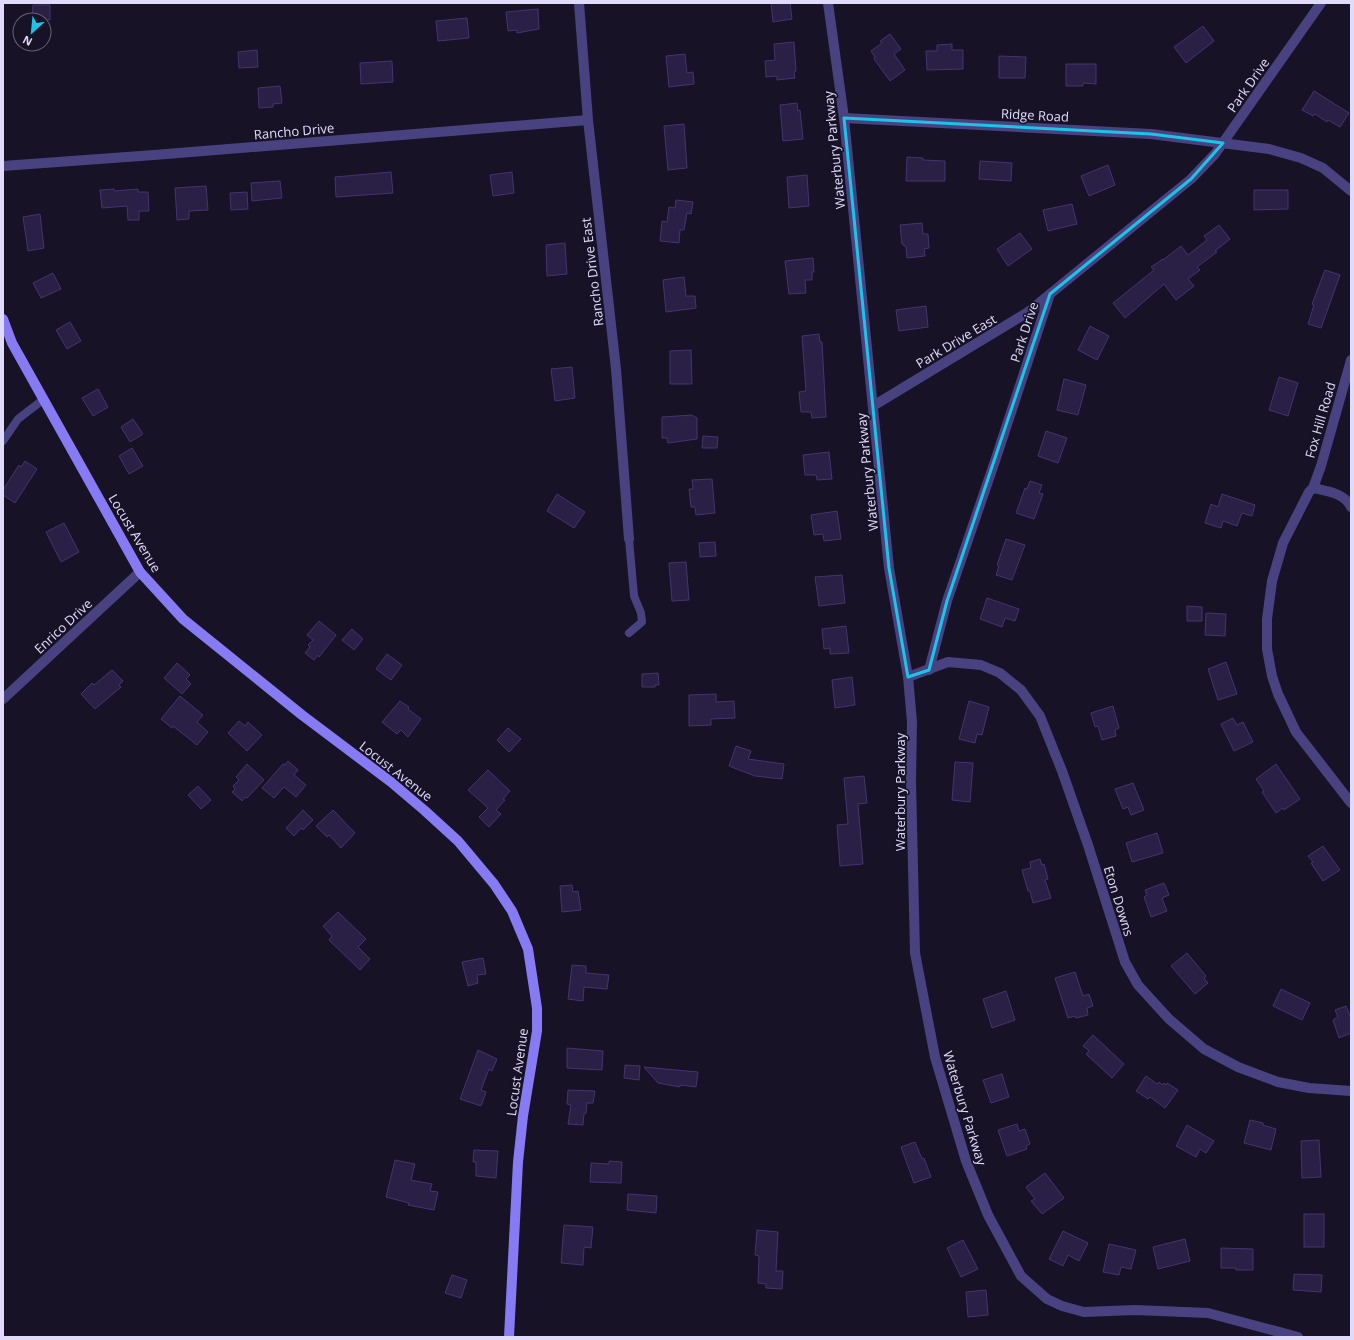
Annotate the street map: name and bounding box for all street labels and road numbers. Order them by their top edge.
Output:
street label: Park Drive [1223,54,1273,116]
street label: Waterbury Parkway [819,90,849,210]
street label: Ridge Road [1001,104,1069,126]
street label: Rancho Drive [253,119,335,143]
street label: Rancho Drive East [576,216,608,327]
street label: Park Drive [1006,300,1042,364]
street label: Park Drive East [912,310,1000,372]
street label: Fox Hill Road [1301,380,1339,460]
street label: Waterbury Parkway [852,412,882,532]
street label: Locust Avenue [105,491,165,575]
street label: Enrico Drive [30,595,96,657]
street label: Waterbury Parkway [891,732,909,851]
street label: Locust Avenue [356,737,436,805]
street label: Eton Downs [1100,864,1138,938]
street label: Locust Avenue [502,1027,532,1117]
street label: Waterbury Parkway [939,1049,991,1168]

